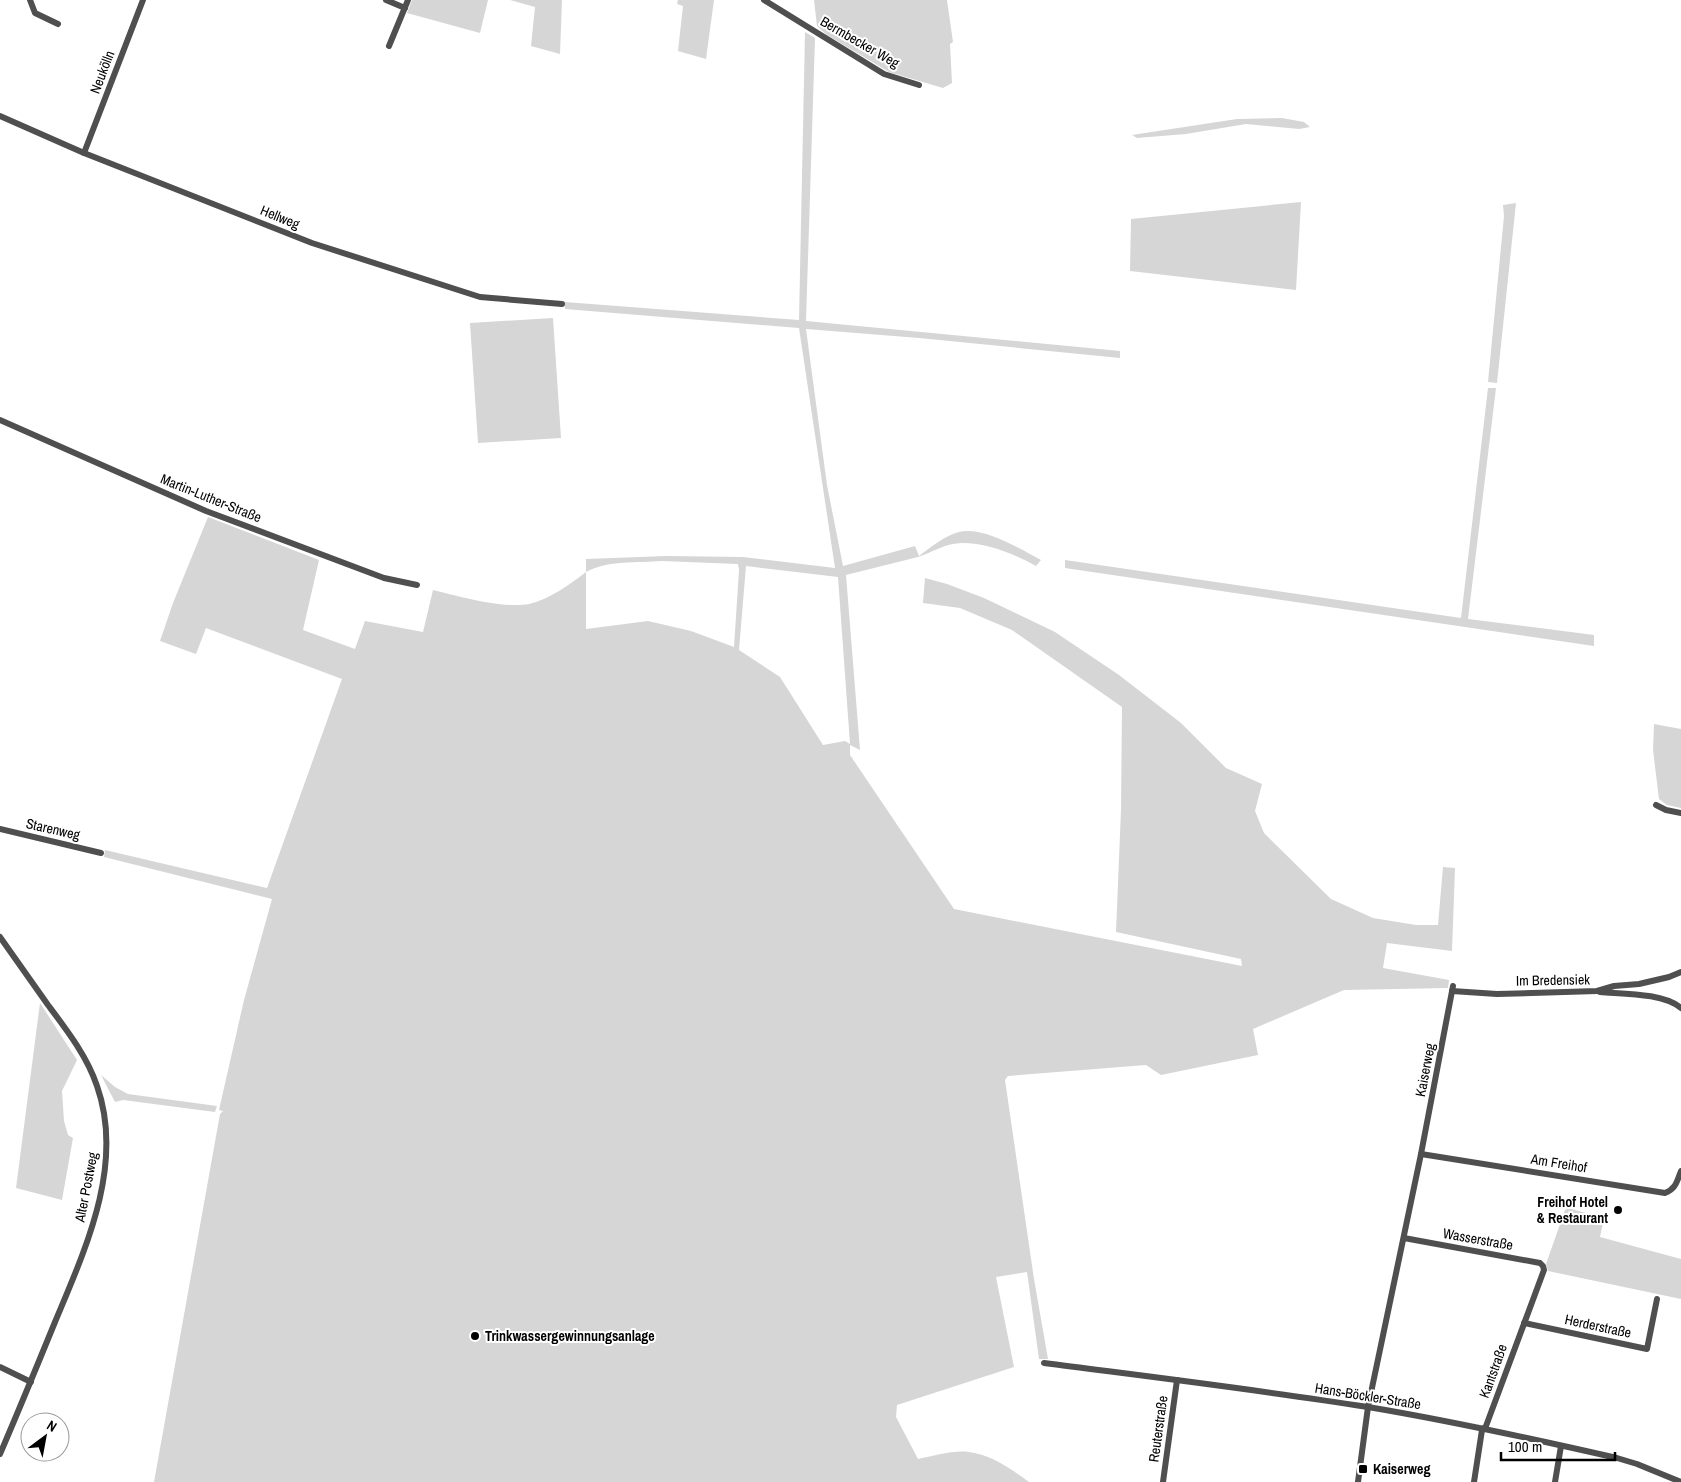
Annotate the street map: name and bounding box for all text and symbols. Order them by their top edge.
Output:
street label: Bermbecker Weg [817,12,903,72]
street label: Neukölln [86,48,118,96]
street label: Hellweg [258,201,303,233]
street label: Martin-Luther-Straße [158,470,264,526]
street label: Starenweg [24,814,82,844]
street label: Im Bredensiek [1516,970,1590,990]
street label: Kaiserweg [1411,1041,1439,1098]
street label: Alter Postweg [70,1150,102,1224]
street label: Am Freihof [1529,1150,1589,1176]
place label: Freihof Hotel & Restaurant [1537,1193,1608,1227]
marker: Freihof Hotel & Restaurant [1612,1204,1624,1216]
street label: Wasserstraße [1441,1224,1515,1254]
street label: Herderstraße [1563,1310,1633,1342]
place label: Trinkwassergewinnungsanlage [485,1327,655,1345]
marker: Trinkwassergewinnungsanlage [469,1330,481,1342]
street label: Kantstraße [1475,1342,1511,1400]
street label: Hans-Böckler-Straße [1314,1379,1422,1413]
street label: Reuterstraße [1144,1395,1172,1463]
north arrow [20,1412,70,1462]
text: N [44,1416,60,1436]
scale bar [1501,1430,1615,1462]
text: 100 m [1508,1436,1542,1457]
place label: Kaiserweg [1373,1460,1430,1478]
marker: Kaiserweg [1357,1463,1369,1475]

